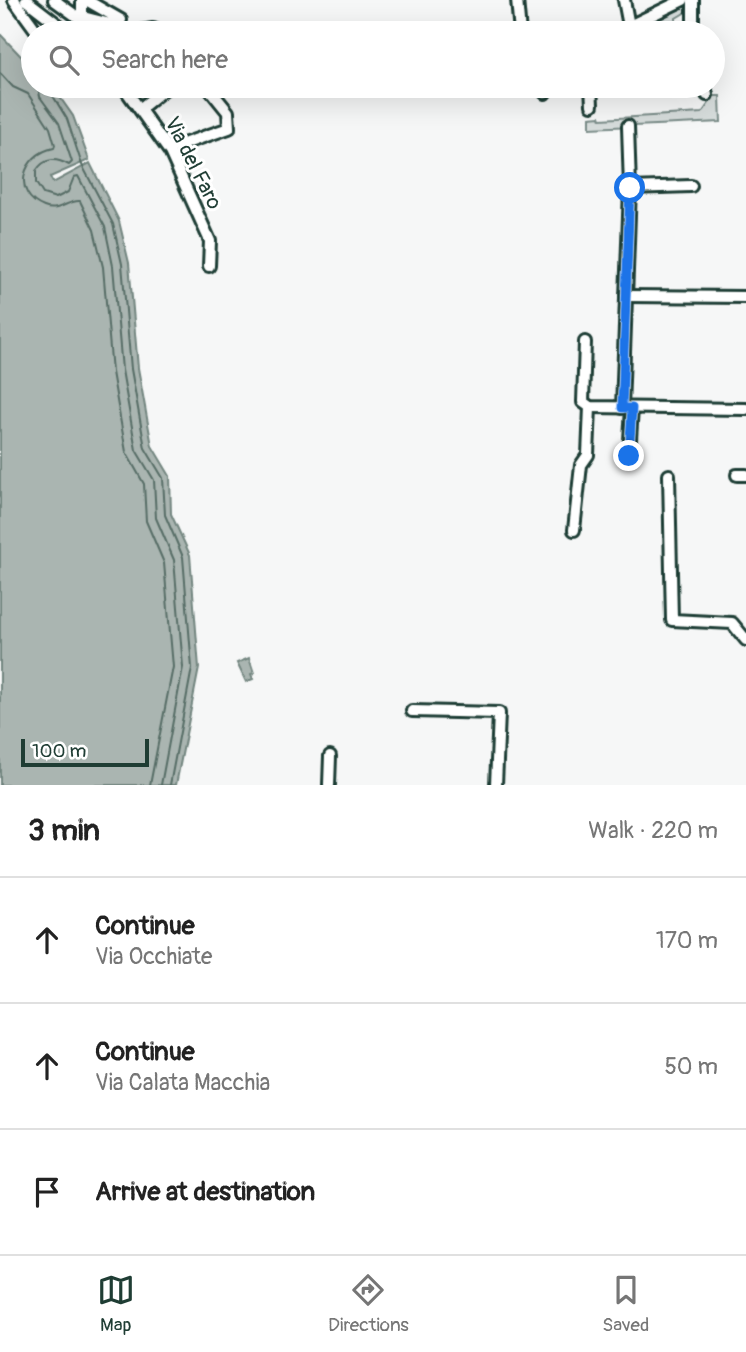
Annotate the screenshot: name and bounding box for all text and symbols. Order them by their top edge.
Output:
search box [21,21,725,98]
icon: search [45,41,83,79]
text: Search here [101,44,228,76]
street label: Via del Faro [158,112,228,214]
route start [614,172,645,203]
route end [613,440,644,471]
scale bar [21,736,149,768]
text: 100 m [32,739,86,763]
text: 3 min [28,812,100,849]
text: Walk · 220 m [588,816,718,845]
text: Continue [95,910,195,942]
icon: ahead [28,921,66,959]
text: 170 m [656,926,718,955]
text: Via Occhiate [95,942,212,971]
text: Continue [95,1036,195,1068]
icon: ahead [28,1047,66,1085]
text: 50 m [664,1052,718,1081]
text: Via Calata Macchia [95,1068,270,1097]
icon: arrive [28,1173,66,1211]
text: Arrive at destination [95,1176,315,1208]
tab: Map [97,1271,135,1337]
tab: Directions [328,1271,409,1337]
tab: Saved [602,1271,649,1337]

